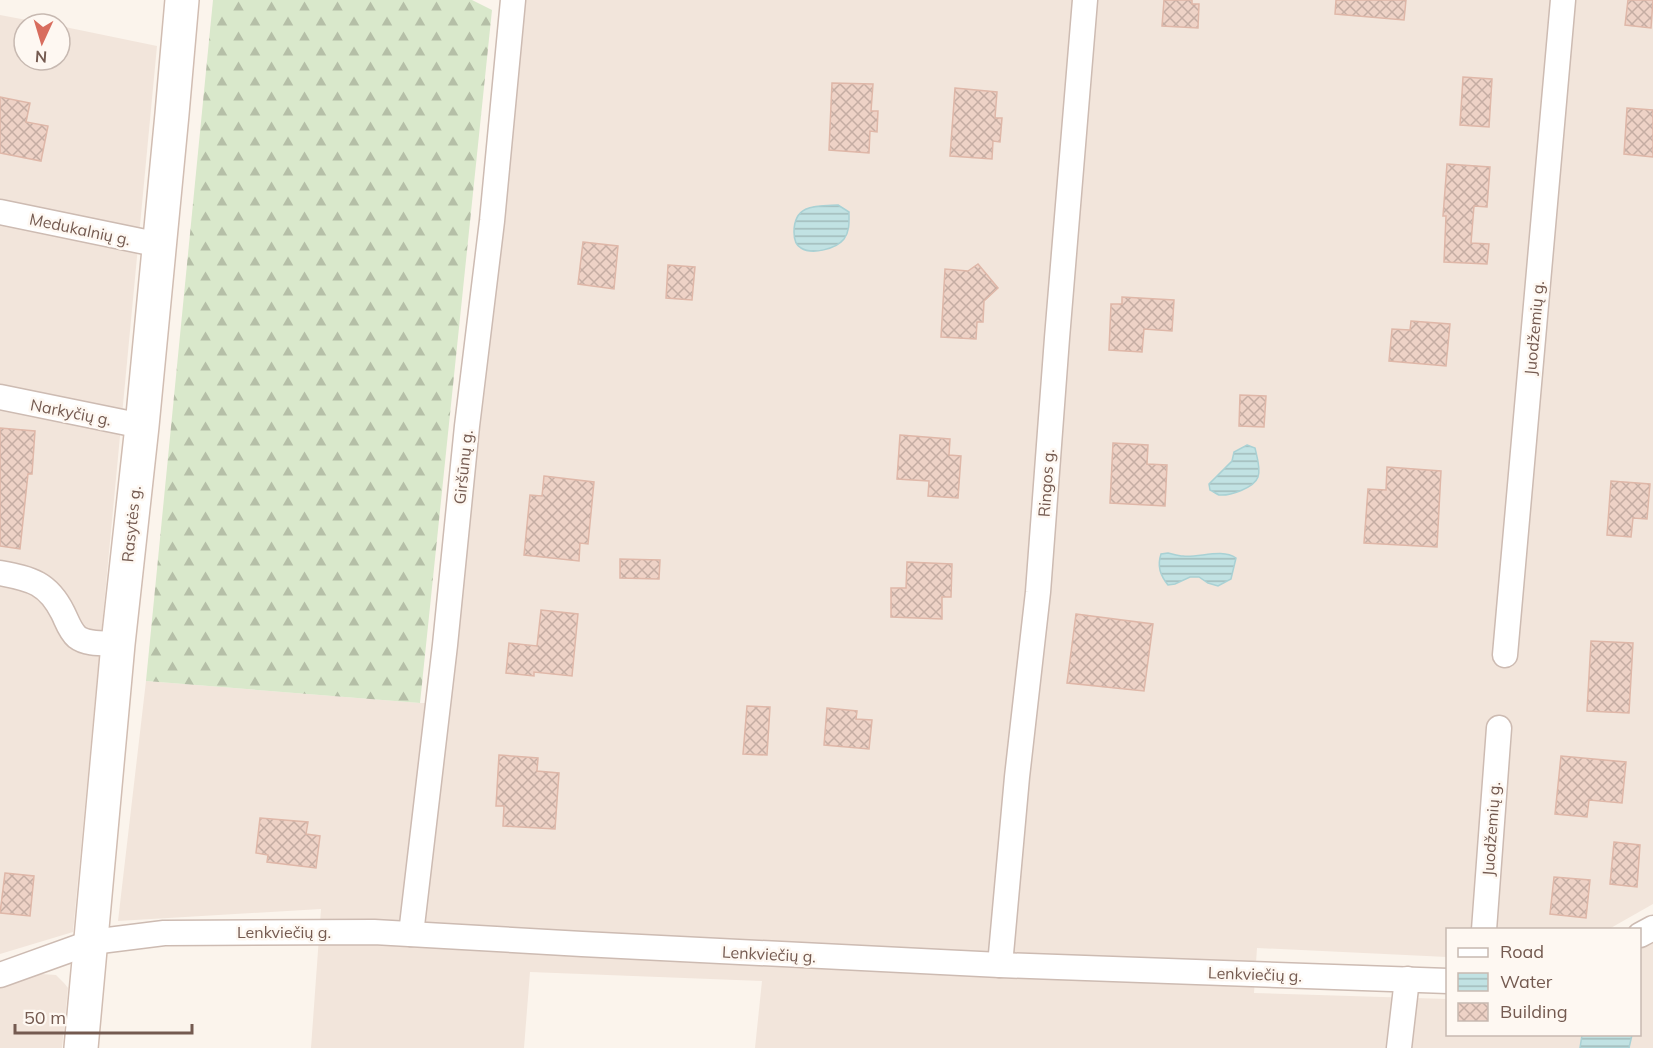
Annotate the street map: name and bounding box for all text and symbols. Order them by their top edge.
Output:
north arrow [12,12,72,72]
text: N [34,47,48,67]
street label: Medukalnių g. [28,209,132,249]
street label: Juodžemių g. [1520,280,1548,376]
street label: Narkyčių g. [29,394,113,430]
street label: Giršūnų g. [449,429,477,505]
street label: Ringos g. [1034,448,1058,518]
street label: Rasytės g. [117,485,145,563]
street label: Juodžemių g. [1478,781,1504,877]
street label: Lenkviečių g. [237,922,331,942]
legend [1446,928,1641,1036]
text: Road [1500,940,1544,963]
street label: Lenkviečių g. [721,942,817,966]
street label: Lenkviečių g. [1208,962,1302,986]
text: Water [1500,970,1553,993]
scale bar [15,997,192,1035]
text: Building [1500,1000,1568,1023]
text: 50 m [24,1006,66,1029]

